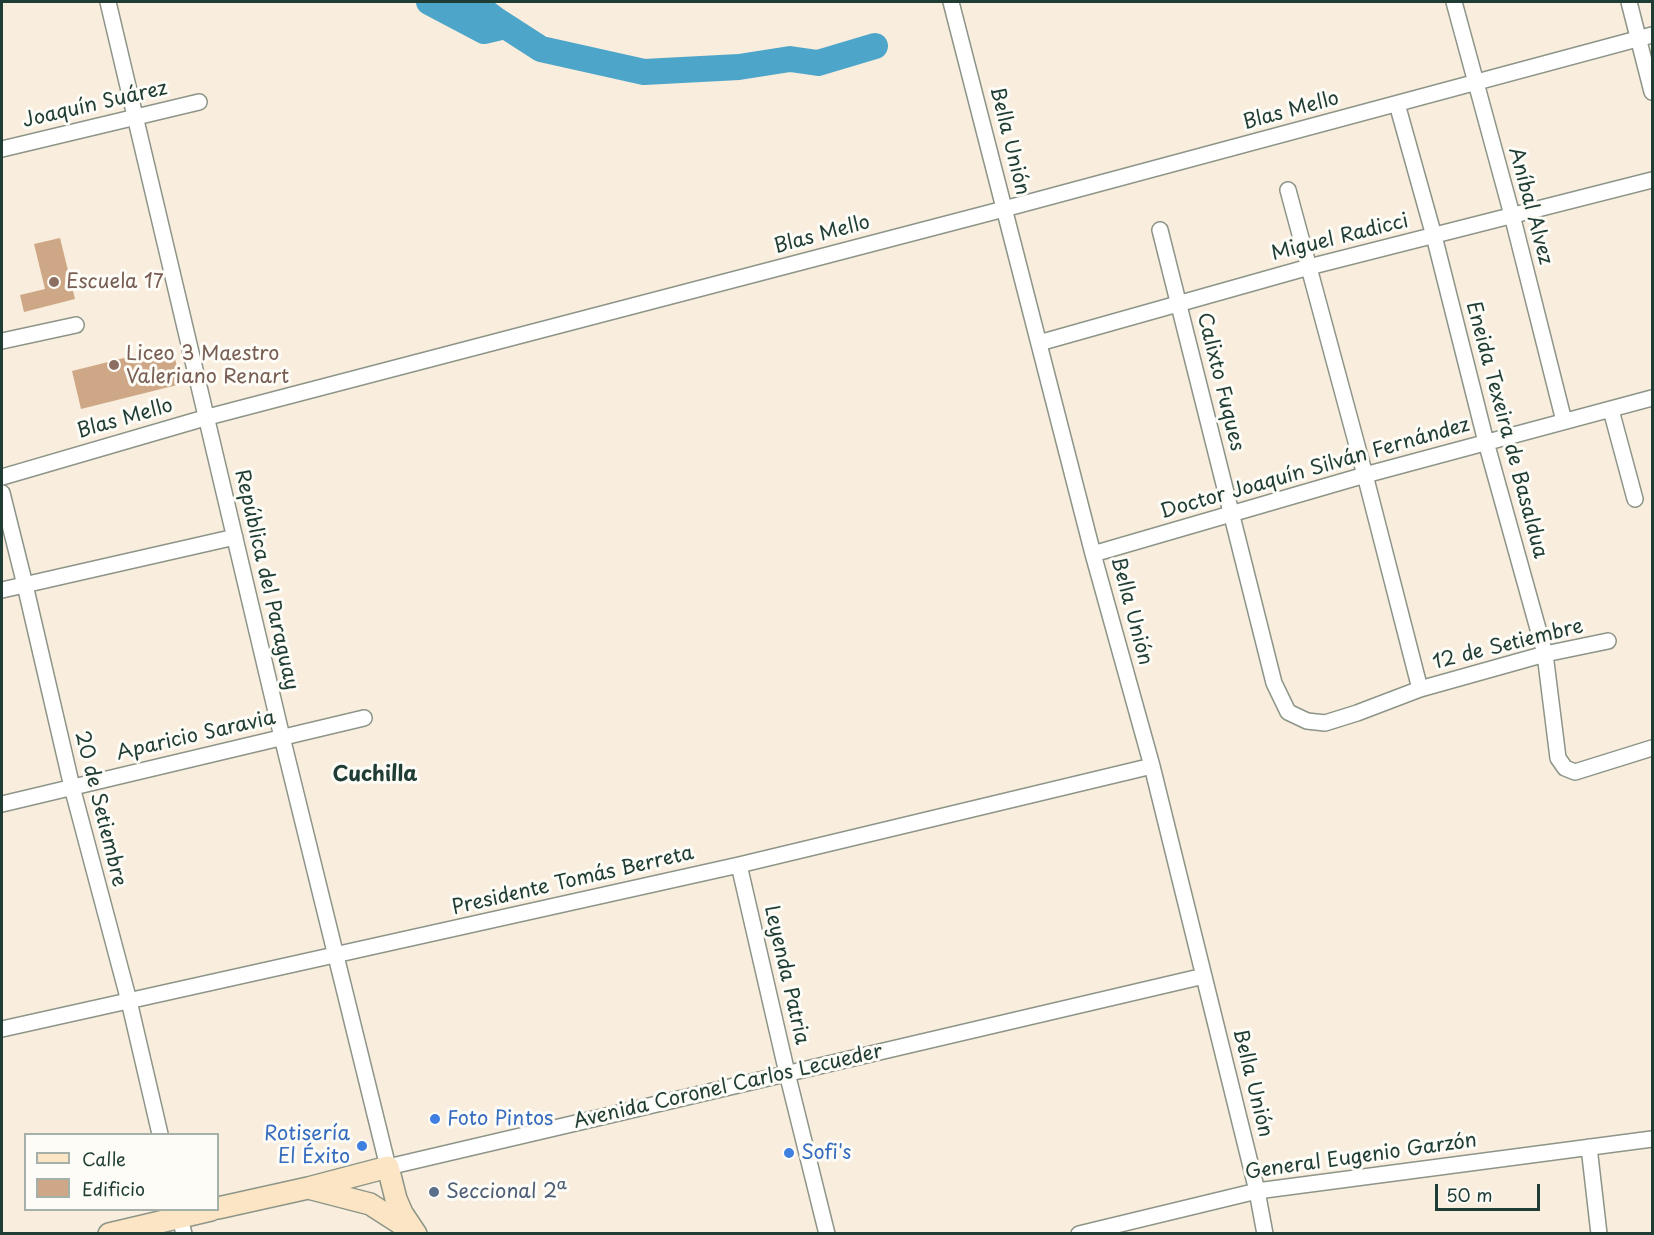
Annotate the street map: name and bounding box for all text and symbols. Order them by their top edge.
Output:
street label: Joaquín Suárez [20,77,170,133]
street label: Bella Unión [984,84,1034,198]
street label: Blas Mello [1240,87,1342,135]
street label: Aníbal Alvez [1503,145,1557,267]
street label: Miguel Radicci [1269,209,1411,267]
street label: Blas Mello [771,211,873,259]
place label: Escuela 17 [66,270,164,294]
marker: Escuela 17 [47,275,61,289]
street label: Eneida Texeira de Basaldua [1460,299,1552,561]
street label: Calixto Fuques [1191,310,1249,454]
place label: Liceo 3 Maestro Valeriano Renart [126,342,289,389]
marker: Liceo 3 Maestro Valeriano Renart [107,358,121,372]
street label: Blas Mello [74,394,176,444]
street label: Doctor Joaquín Silván Fernández [1158,413,1472,525]
street label: República del Paraguay [229,467,303,693]
street label: Bella Unión [1105,554,1157,668]
street label: 12 de Setiembre [1430,615,1586,675]
street label: Aparicio Saravia [114,706,278,766]
street label: 20 de Setiembre [69,729,131,889]
district label: Cuchilla [333,762,417,788]
street label: Presidente Tomás Berreta [450,841,696,921]
street label: Leyenda Patria [758,903,814,1047]
street label: Bella Unión [1227,1026,1277,1140]
street label: Avenida Coronel Carlos Lecueder [571,1040,885,1134]
place label: Foto Pintos [447,1107,553,1131]
marker: Foto Pintos [428,1112,442,1126]
place label: Rotisería El Éxito [264,1122,350,1169]
street label: General Eugenio Garzón [1244,1129,1478,1185]
legend [24,1133,219,1211]
marker: Rotisería El Éxito [355,1139,369,1153]
place label: Sofi's [801,1141,851,1165]
text: Calle [82,1145,126,1172]
marker: Sofi's [782,1146,796,1160]
scale bar [1438,1172,1543,1210]
text: Edificio [82,1175,145,1202]
place label: Seccional 2ª [446,1180,567,1204]
text: 50 m [1446,1181,1493,1208]
marker: Seccional 2ª [427,1185,441,1199]

